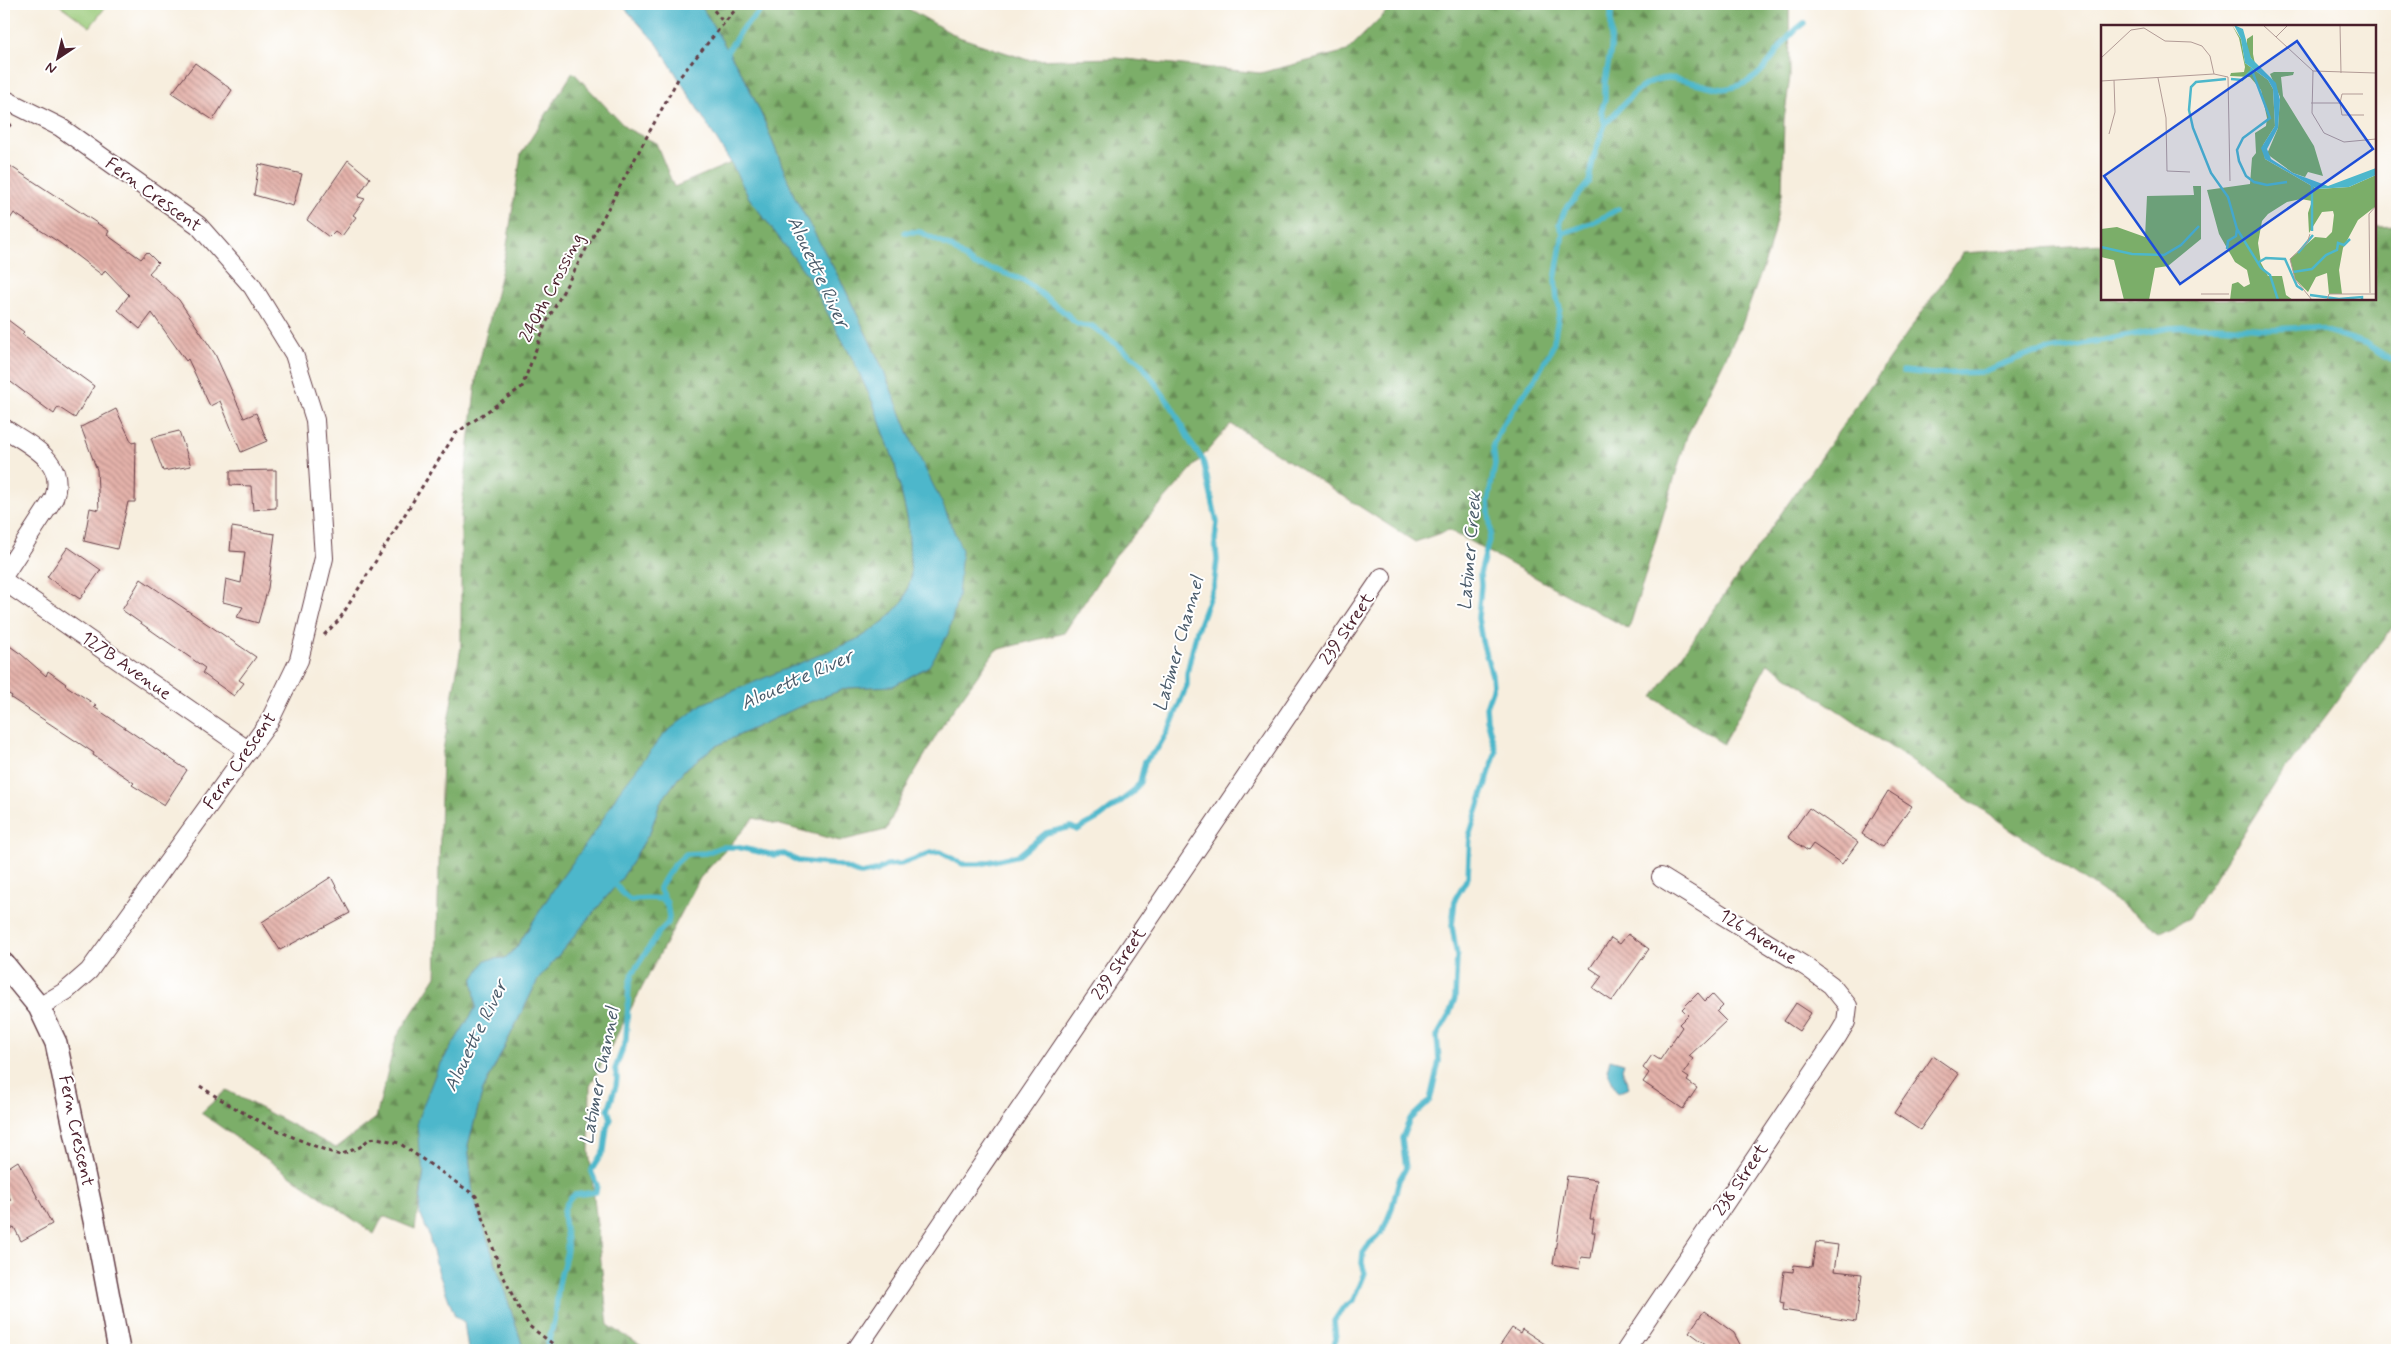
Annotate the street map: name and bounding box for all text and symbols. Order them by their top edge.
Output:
inset map [2101,25,2376,300]
north arrow [32,32,82,82]
text: N [42,58,60,78]
street label: Fern Crescent [100,152,206,238]
water label: Alouette River [781,212,856,335]
street label: 240th Crossing [514,229,590,347]
water label: Latimer Creek [1452,489,1488,611]
water label: Latimer Channel [1148,572,1211,715]
street label: 239 Street [1314,588,1380,670]
street label: 127B Avenue [76,626,176,706]
water label: Alouette River [737,643,860,716]
street label: Fern Crescent [198,708,282,814]
street label: 126 Avenue [1715,904,1801,970]
street label: 239 Street [1086,923,1152,1005]
water label: Alouette River [438,974,515,1096]
water label: Latimer Channel [574,1004,626,1147]
street label: Fern Crescent [53,1073,99,1189]
street label: 238 Street [1708,1139,1774,1221]

